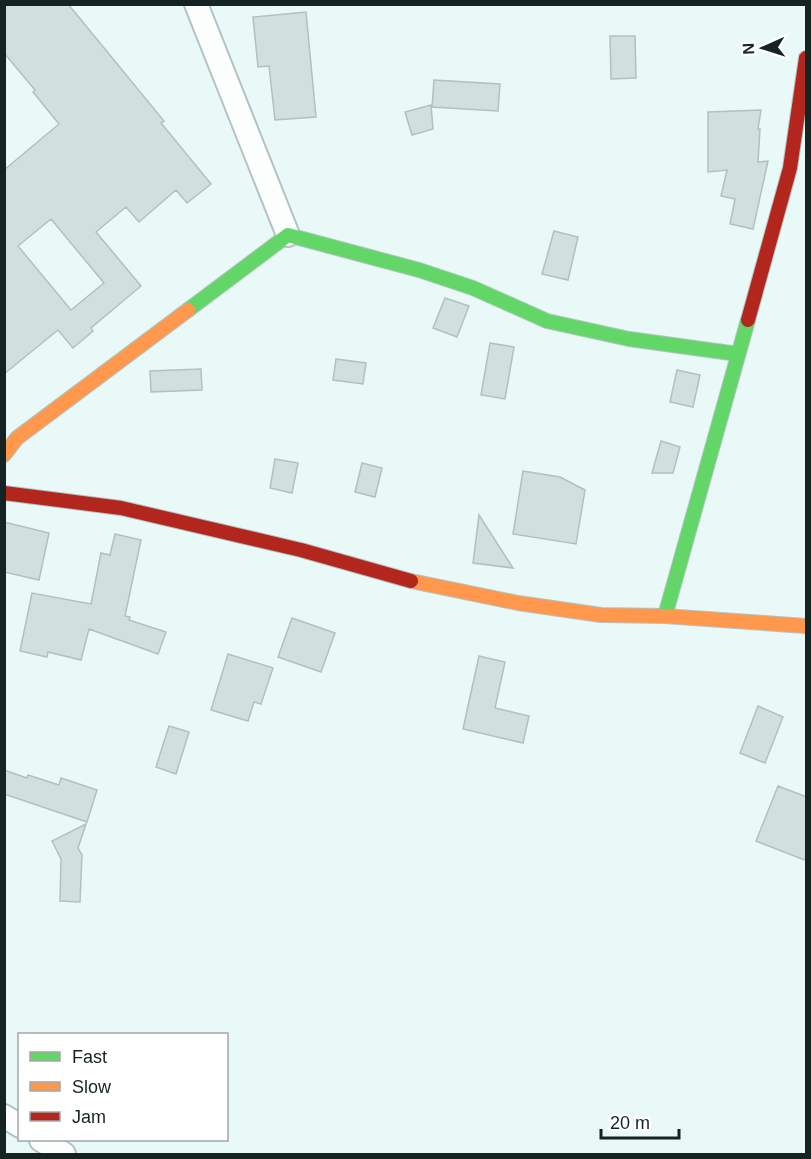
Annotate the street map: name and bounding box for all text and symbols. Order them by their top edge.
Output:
north arrow [733,18,793,78]
text: N [740,43,757,55]
legend [18,1033,228,1141]
text: Fast [72,1047,107,1067]
text: Slow [72,1077,112,1097]
scale bar [601,1102,679,1140]
text: Jam [72,1107,106,1127]
text: 20 m [610,1113,650,1133]

